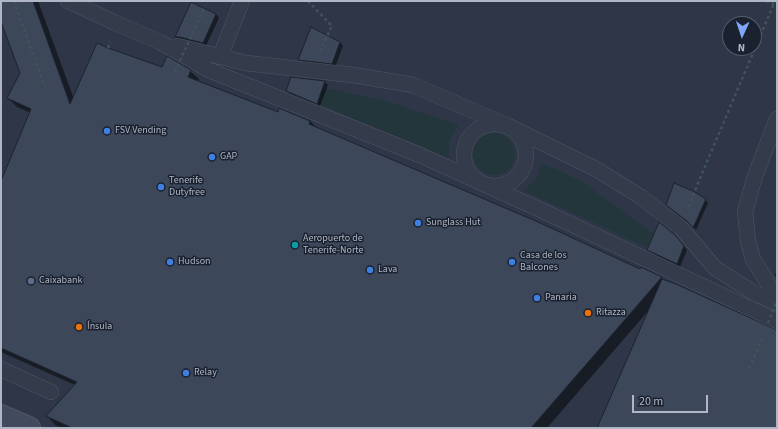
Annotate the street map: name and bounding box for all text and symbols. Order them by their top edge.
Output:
north arrow [722,16,762,56]
text: N [737,40,745,55]
place label: FSV Vending [115,125,166,137]
marker: FSV Vending [102,126,112,136]
place label: GAP [220,151,237,163]
marker: GAP [207,152,217,162]
place label: Tenerife Dutyfree [169,175,205,198]
marker: Tenerife Dutyfree [156,182,166,192]
place label: Sunglass Hut [426,217,481,229]
marker: Sunglass Hut [413,218,423,228]
place label: Aeropuerto de Tenerife-Norte [303,233,364,256]
marker: Aeropuerto de Tenerife-Norte [290,240,300,250]
place label: Casa de los Balcones [520,250,567,274]
place label: Hudson [178,256,211,268]
marker: Hudson [165,257,175,267]
marker: Casa de los Balcones [507,257,517,267]
place label: Lava [378,264,397,276]
marker: Lava [365,265,375,275]
place label: Caixabank [39,275,82,287]
marker: Caixabank [26,276,36,286]
place label: Panaria [545,292,577,304]
marker: Panaria [532,293,542,303]
place label: Ritazza [596,307,626,319]
marker: Ritazza [583,308,593,318]
place label: Ínsula [87,321,112,333]
marker: Ínsula [74,322,84,332]
place label: Relay [194,367,217,379]
marker: Relay [181,368,191,378]
scale bar [634,387,710,413]
text: 20 m [639,393,663,410]

